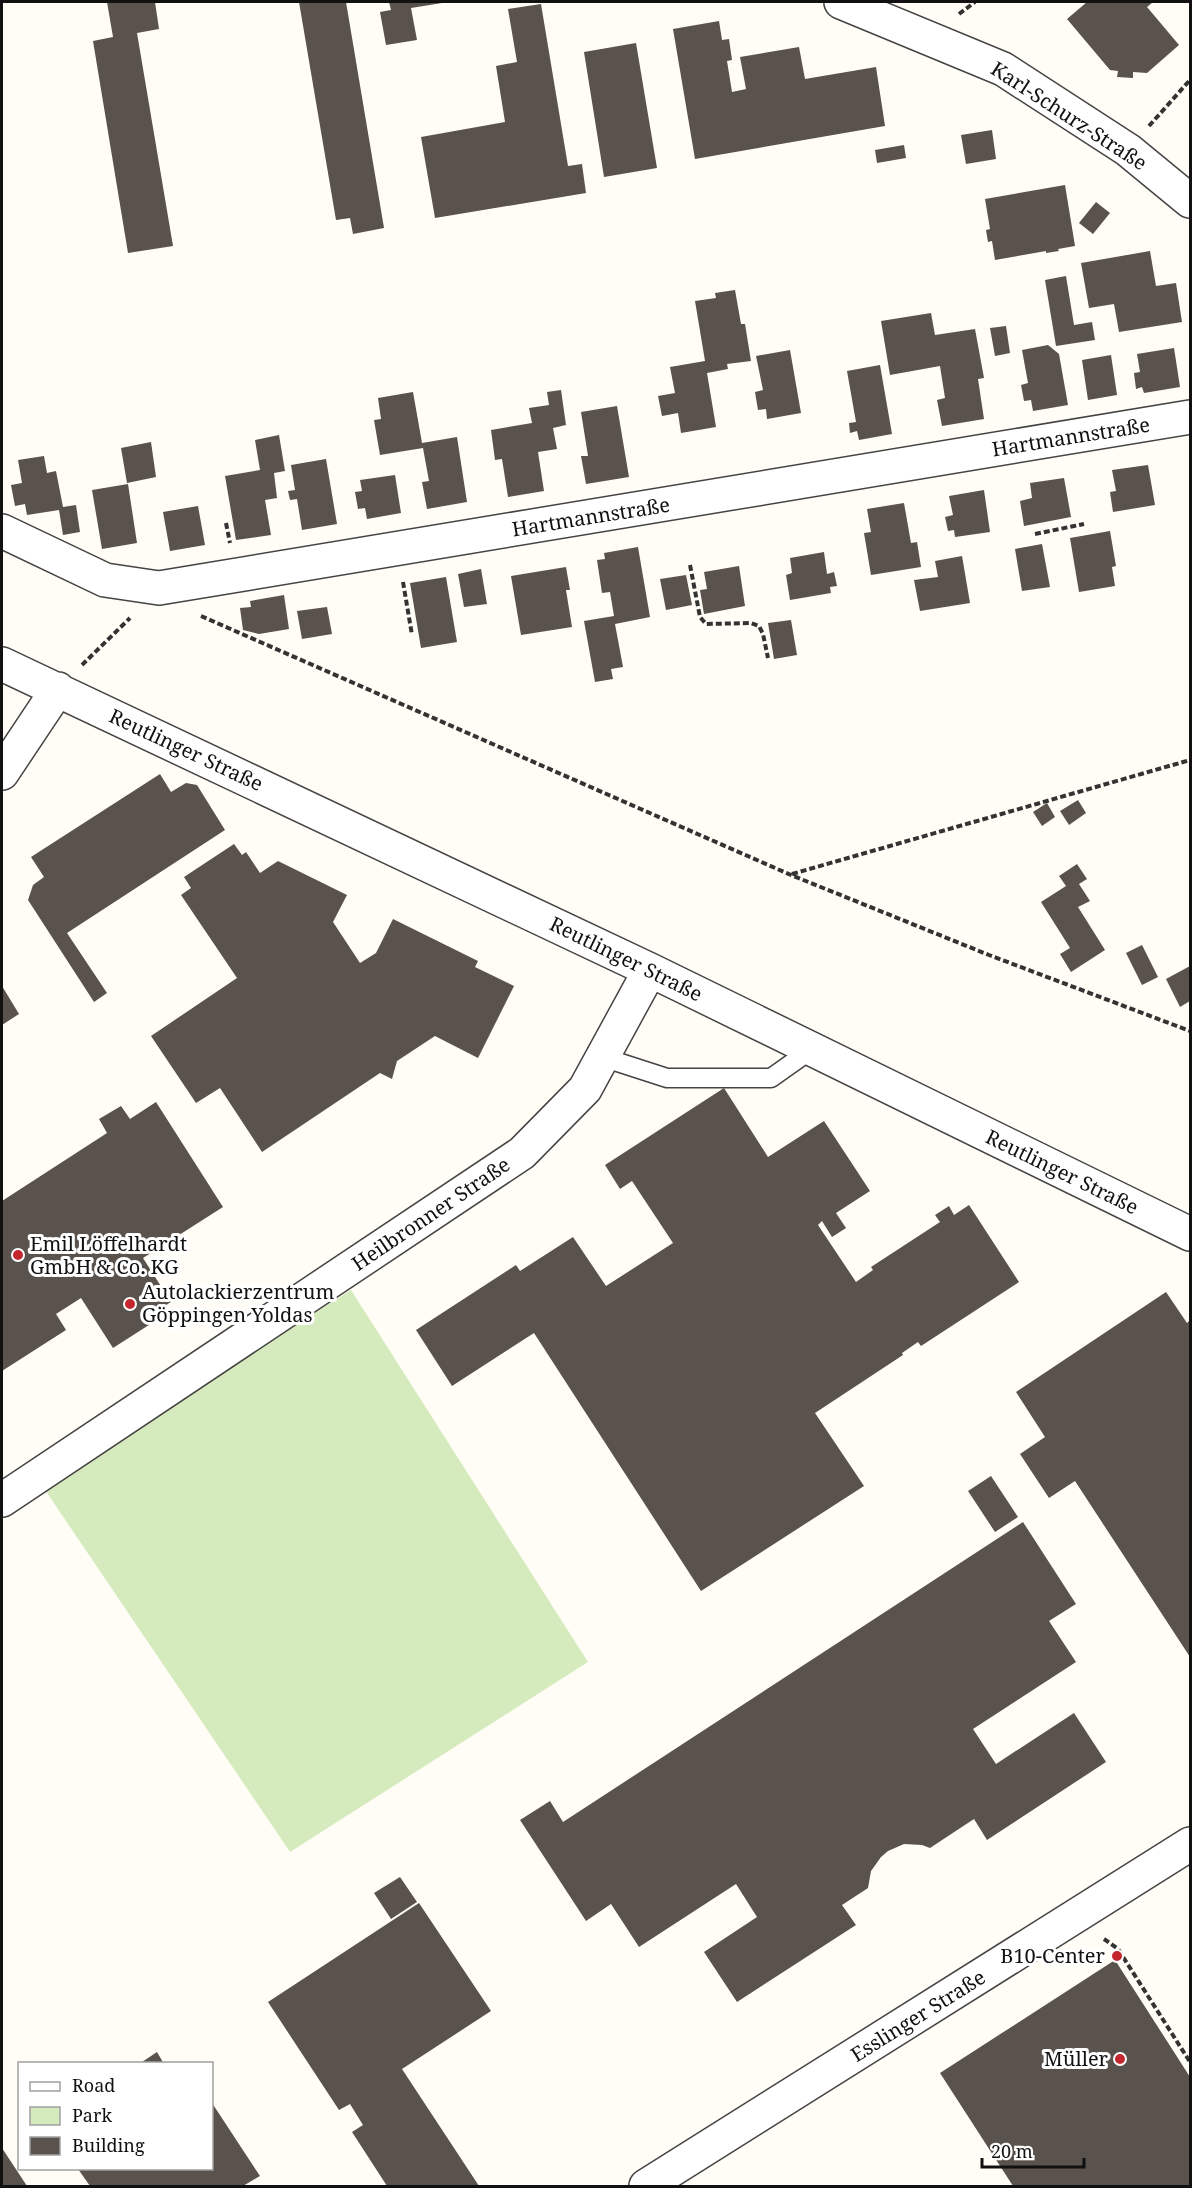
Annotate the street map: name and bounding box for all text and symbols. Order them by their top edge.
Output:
street label: Karl-Schurz-Straße [986,55,1152,176]
street label: Hartmannstraße [990,411,1152,462]
street label: Hartmannstraße [510,491,672,542]
street label: Reutlinger Straße [105,702,268,797]
street label: Reutlinger Straße [545,910,707,1007]
street label: Reutlinger Straße [981,1123,1143,1220]
street label: Heilbronner Straße [346,1151,515,1277]
place label: Emil Löffelhardt GmbH & Co. KG [30,1230,187,1280]
marker: Emil Löffelhardt GmbH & Co. KG [11,1248,25,1262]
place label: Autolackierzentrum Göppingen Yoldas [142,1278,334,1328]
marker: Autolackierzentrum Göppingen Yoldas [123,1297,137,1311]
place label: B10-Center [1000,1942,1106,1969]
marker: B10-Center [1110,1949,1124,1963]
street label: Esslinger Straße [845,1963,990,2068]
place label: Müller [1044,2045,1109,2072]
marker: Müller [1113,2052,1127,2066]
legend [18,2062,213,2170]
text: Road [72,2073,115,2097]
text: Park [72,2103,112,2127]
scale bar [982,2131,1084,2169]
text: Building [72,2133,145,2157]
text: 20 m [991,2139,1033,2163]

